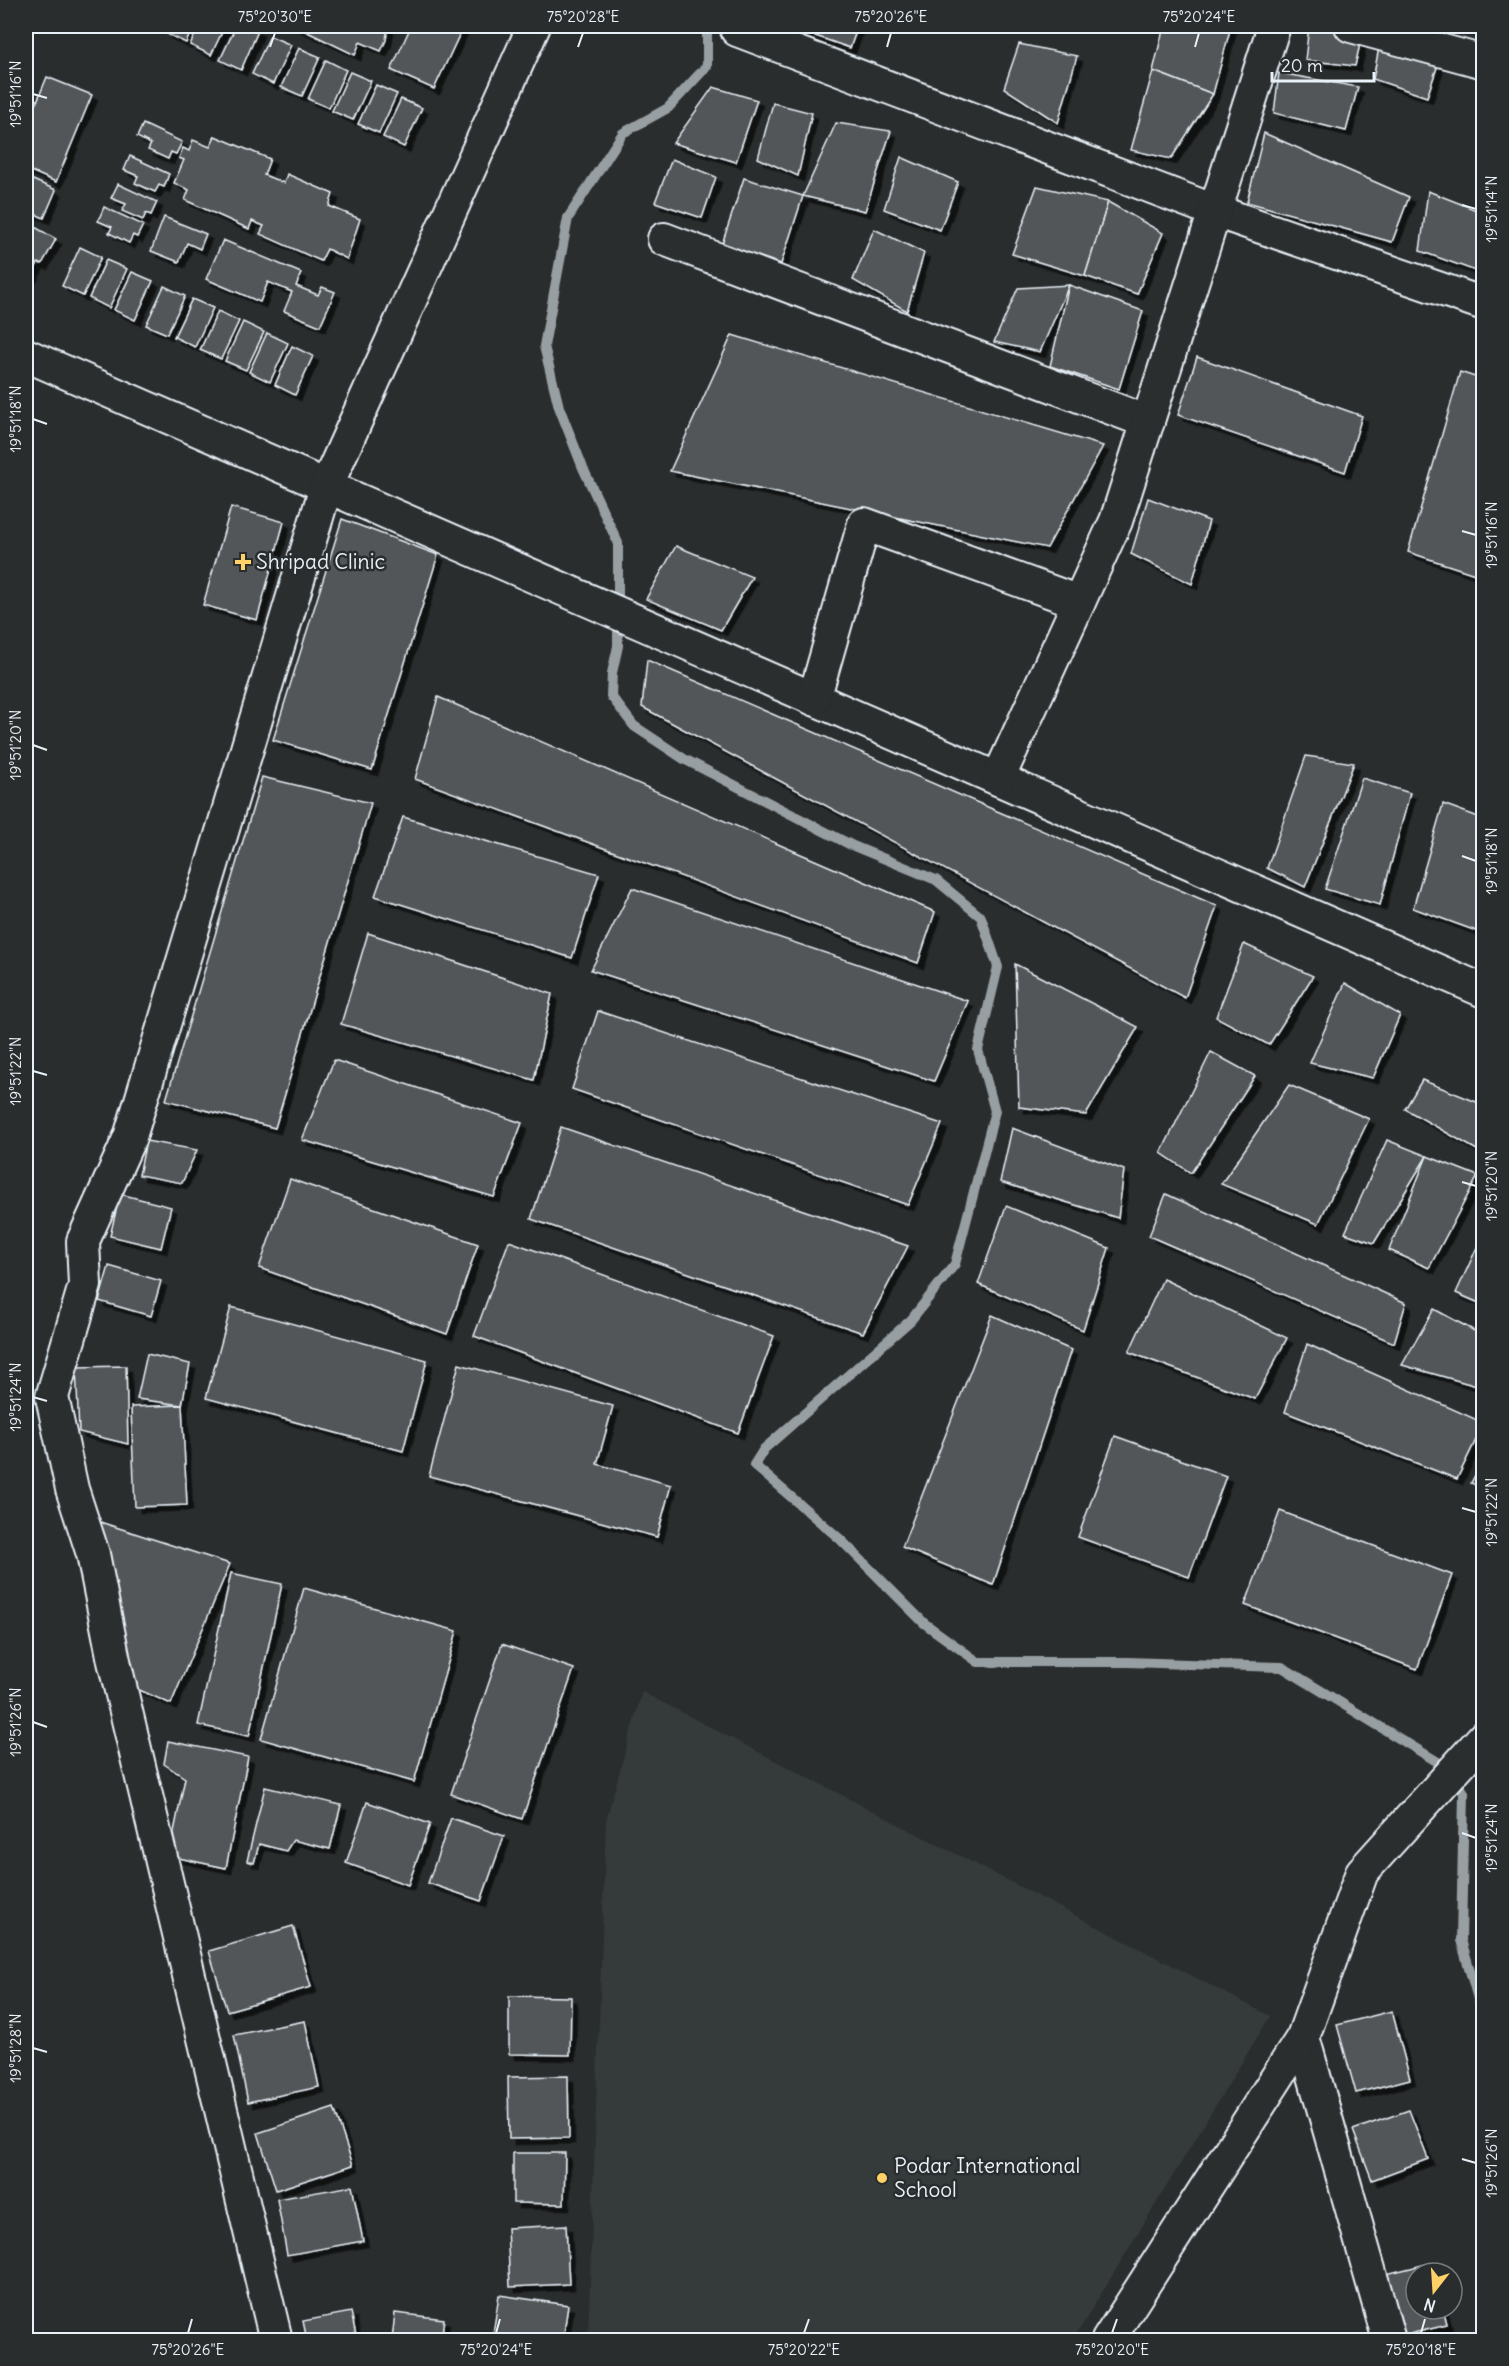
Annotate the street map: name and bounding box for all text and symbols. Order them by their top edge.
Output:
text: 75°20'30"E [238,7,312,26]
text: 75°20'28"E [547,7,620,26]
text: 75°20'26"E [855,7,928,26]
text: 75°20'24"E [1163,7,1235,26]
scale bar [1272,45,1374,83]
text: 20 m [1281,54,1323,77]
text: 19°51'16"N [6,60,25,128]
text: 19°51'14"N [1482,175,1501,243]
text: 19°51'18"N [6,385,25,453]
text: 19°51'16"N [1482,501,1501,569]
place label: Shripad Clinic [256,548,385,575]
marker: Shripad Clinic [234,553,252,571]
text: 19°51'20"N [6,710,25,780]
text: 19°51'18"N [1482,827,1501,895]
text: 19°51'22"N [6,1037,25,1105]
text: 19°51'20"N [1482,1151,1501,1221]
text: 19°51'24"N [6,1362,25,1432]
text: 19°51'22"N [1482,1478,1501,1546]
text: 19°51'26"N [6,1687,25,1757]
text: 19°51'24"N [1482,1803,1501,1873]
text: 19°51'28"N [6,2013,25,2083]
text: 19°51'26"N [1482,2128,1501,2198]
place label: Podar International School [894,2152,1080,2203]
marker: Podar International School [875,2171,889,2185]
north arrow [1404,2261,1464,2321]
text: N [1421,2294,1438,2317]
text: 75°20'26"E [152,2340,225,2359]
text: 75°20'24"E [460,2340,532,2359]
text: 75°20'22"E [768,2340,840,2359]
text: 75°20'20"E [1075,2340,1149,2359]
text: 75°20'18"E [1386,2340,1456,2359]

